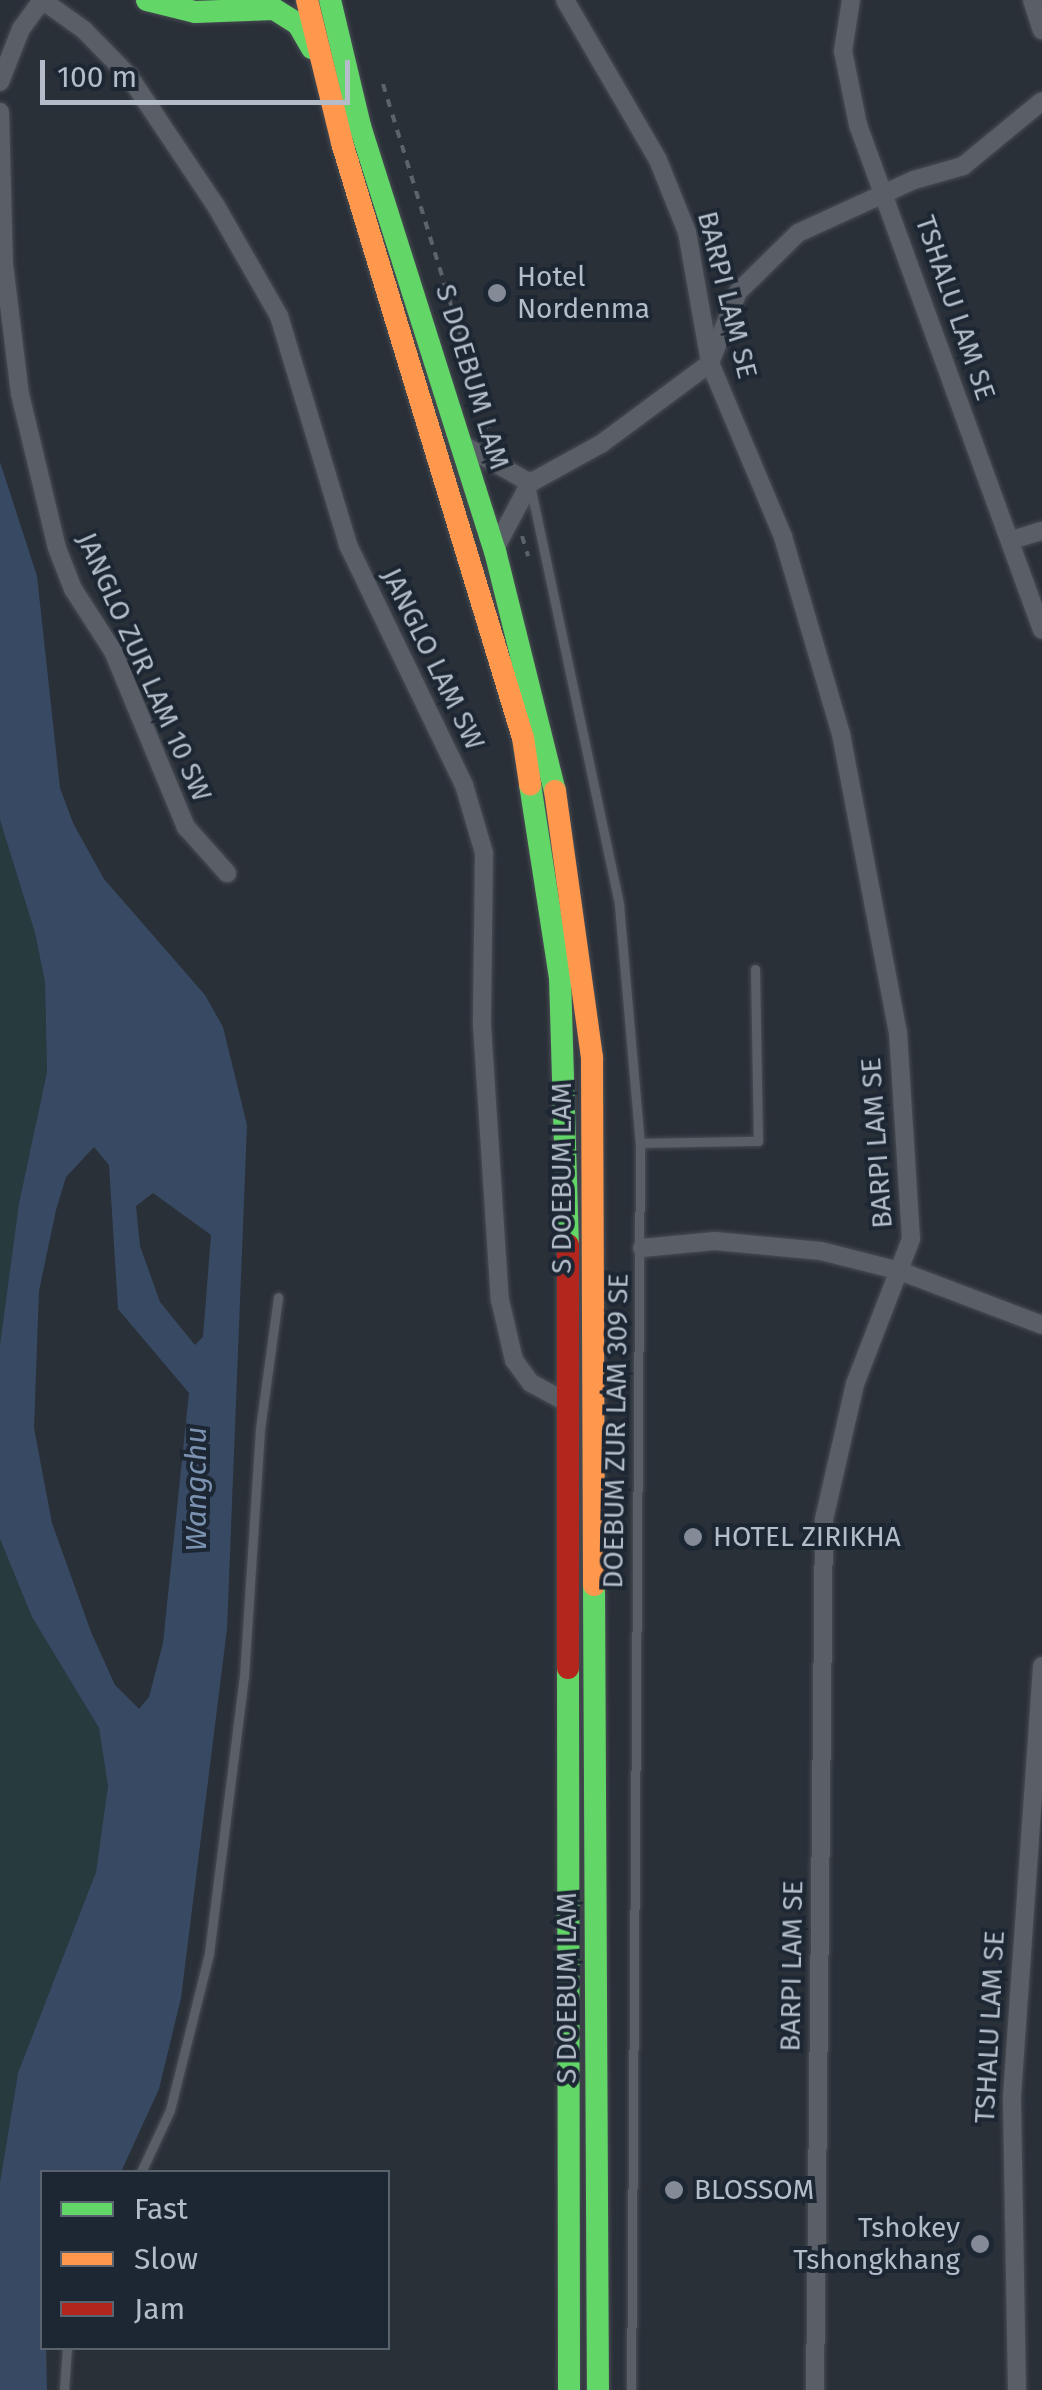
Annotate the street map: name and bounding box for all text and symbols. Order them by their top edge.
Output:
scale bar [45,40,355,102]
text: 100 m [57,59,137,95]
street label: BARPI LAM SE [690,208,764,382]
street label: TSHALU LAM SE [908,211,1002,405]
place label: Hotel Nordenma [517,260,650,326]
street label: S DOEBUM LAM [428,280,516,474]
marker: Hotel Nordenma [486,282,508,304]
street label: JANGLO ZUR LAM 10 SW [70,527,218,807]
street label: JANGLO LAM SW [374,563,492,755]
street label: BARPI LAM SE [854,1056,900,1230]
street label: S DOEBUM LAM [545,1082,579,1274]
street label: DOEBUM ZUR LAM 309 SE [596,1273,636,1589]
water label: Wangchu [178,1426,214,1552]
place label: HOTEL ZIRIKHA [713,1520,901,1554]
marker: HOTEL ZIRIKHA [682,1526,704,1548]
street label: BARPI LAM SE [774,1880,810,2052]
street label: S DOEBUM LAM [550,1892,584,2084]
street label: TSHALU LAM SE [968,1930,1012,2124]
legend [40,2170,390,2350]
place label: BLOSSOM [694,2173,814,2207]
marker: BLOSSOM [663,2179,685,2201]
text: Fast [134,2191,188,2227]
place label: Tshokey Tshongkhang [793,2211,960,2277]
marker: Tshokey Tshongkhang [969,2233,991,2255]
text: Slow [134,2241,198,2277]
text: Jam [134,2291,185,2327]

